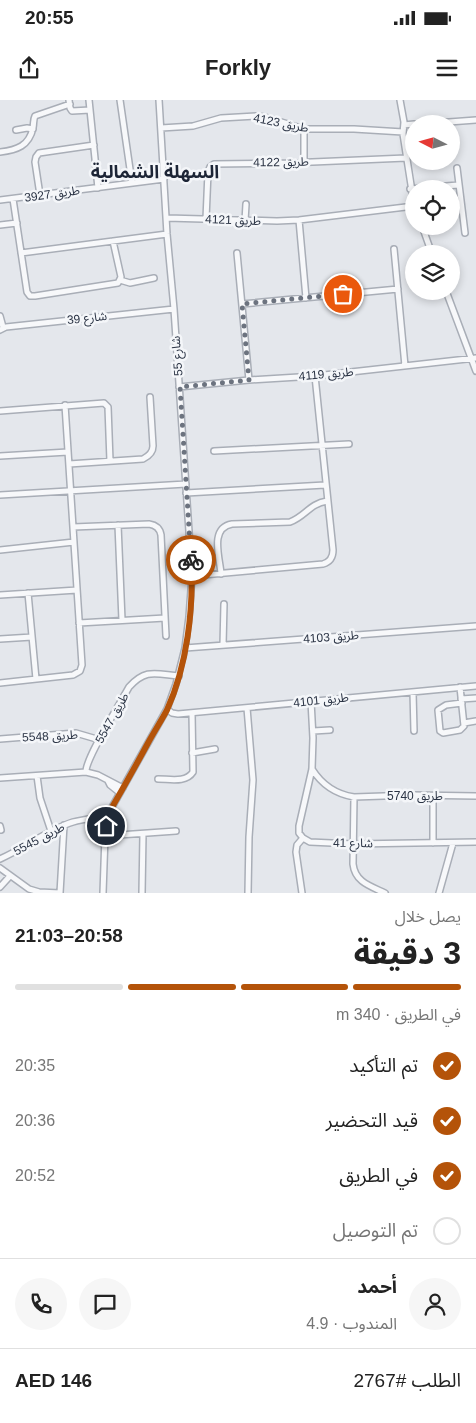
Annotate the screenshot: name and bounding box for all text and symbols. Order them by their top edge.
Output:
text: 20:55 [25,7,74,28]
icon: share [15,54,43,82]
icon: menu [433,54,461,82]
text: Forkly [205,55,271,80]
street label: طريق 4123 [252,111,310,136]
north arrow [405,115,460,170]
map controls [405,115,460,300]
street label: طريق 4122 [253,155,309,170]
district label: السهلة الشمالية [91,162,219,182]
button: locate [405,180,460,235]
street label: طريق 3927 [23,183,81,206]
street label: طريق 4121 [205,212,261,229]
button: layers [405,245,460,300]
pin [322,273,364,315]
icon: bag [329,280,357,308]
street label: شارع 39 [66,309,108,329]
street label: شارع 55 [169,335,187,376]
street label: طريق 4119 [298,365,354,384]
courier [166,535,216,585]
icon: bike [177,546,205,574]
street label: طريق 4103 [303,628,359,647]
street label: طريق 5547 [92,690,133,746]
street label: طريق 4101 [292,690,350,711]
street label: طريق 5548 [22,728,78,745]
street label: طريق 5740 [387,789,443,804]
pin [85,805,127,847]
icon: home [92,812,120,840]
street label: طريق 5545 [11,820,67,859]
street label: شارع 41 [333,836,373,852]
text: يصل خلال [395,908,461,925]
text: 20:58–21:03 [15,925,123,946]
text: 3 دقيقة [354,935,461,971]
text: في الطريق · 340 m [336,1006,461,1023]
icon: check [433,1052,461,1080]
text: تم التأكيد [349,1055,418,1076]
text: 20:35 [15,1057,55,1074]
icon: check [433,1107,461,1135]
text: قيد التحضير [326,1110,418,1131]
text: 20:36 [15,1112,55,1129]
icon: check [433,1162,461,1190]
text: في الطريق [339,1165,418,1186]
text: 20:52 [15,1167,55,1184]
text: تم التوصيل [333,1220,418,1241]
text: أحمد [357,1276,397,1297]
button: phone [15,1278,67,1330]
button: chat [79,1278,131,1330]
button: person [409,1278,461,1330]
text: المندوب · 4.9 [306,1315,397,1332]
text: AED 146 [15,1370,92,1391]
text: الطلب #2767 [353,1370,461,1391]

